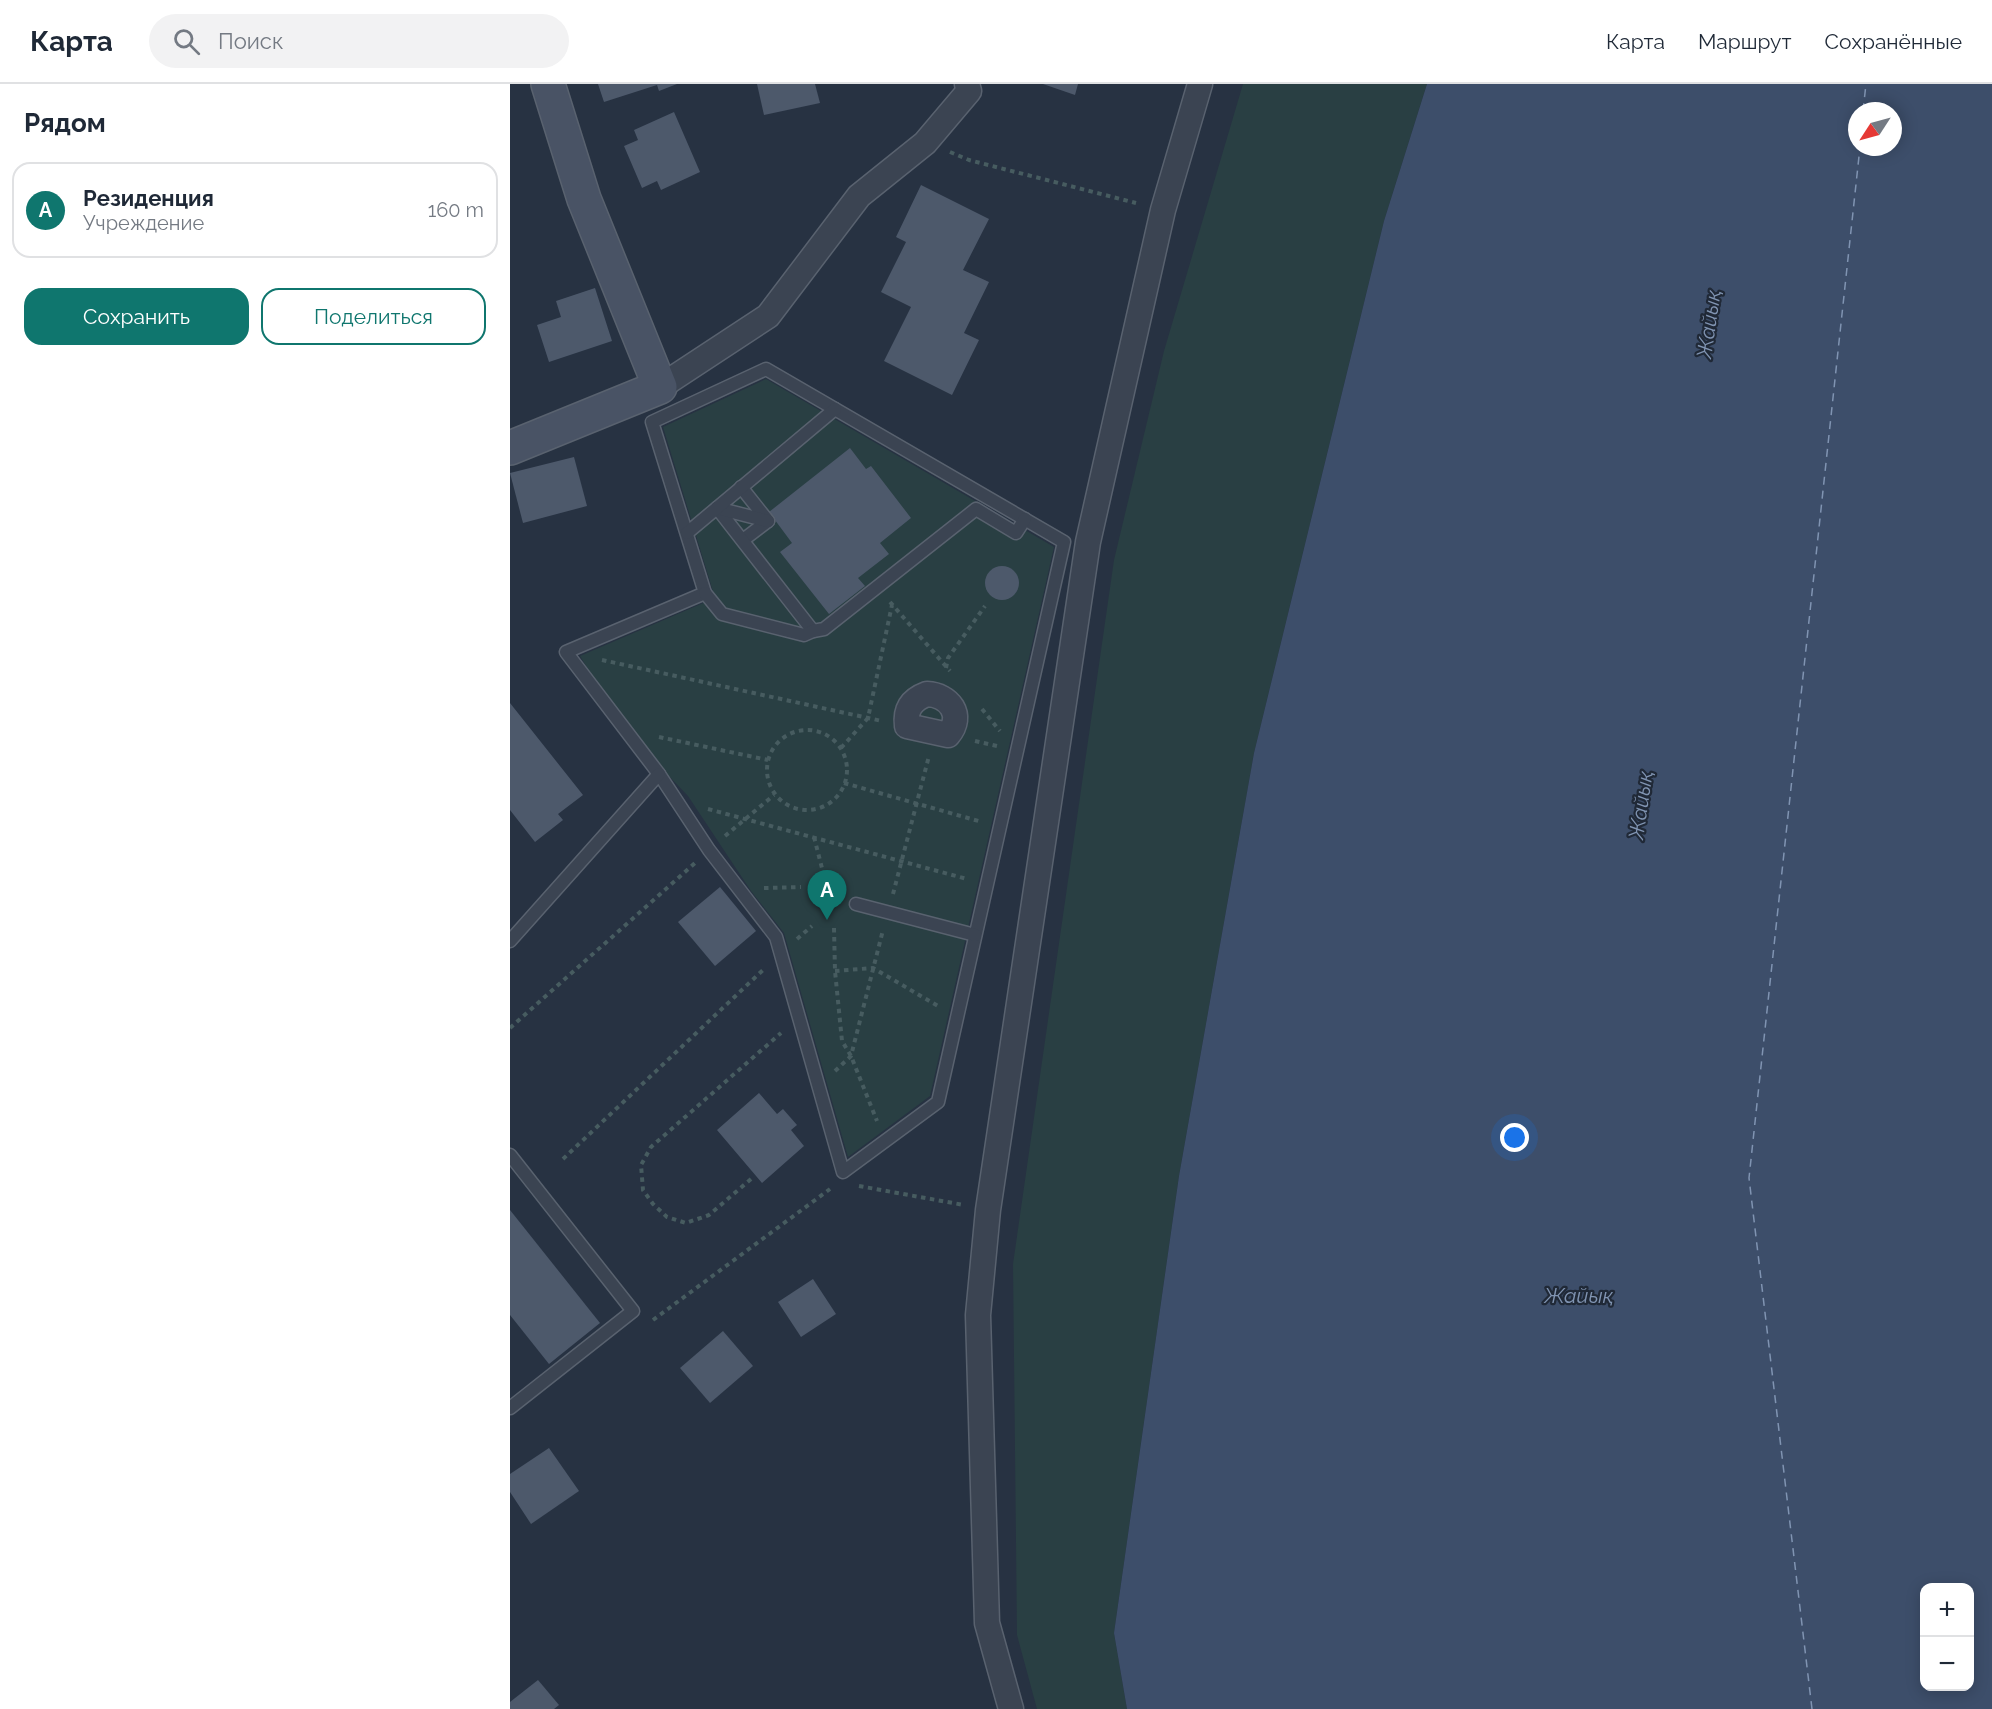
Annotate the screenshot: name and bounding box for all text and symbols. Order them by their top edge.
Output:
search box [149,14,569,68]
text: Карта [30,25,113,58]
icon: search [170,25,203,58]
text: Поиск [218,28,283,54]
text: Карта [1606,29,1665,54]
text: Маршрут [1698,29,1791,54]
text: Сохранённые [1824,29,1962,54]
north arrow [1848,102,1902,156]
text: Рядом [24,108,106,138]
text: Резиденция [83,185,214,211]
text: A [39,198,52,222]
text: 160 m [428,198,484,222]
text: Учреждение [83,211,204,235]
button: Сохранить [24,288,249,345]
button: Поделиться [261,288,486,345]
water label: Жайық [1691,288,1726,361]
water label: Жайық [1623,769,1658,842]
pin: A [808,870,846,920]
your location [1500,1123,1529,1152]
water label: Жайық [1543,1283,1614,1308]
map controls [1920,1583,1974,1691]
button: + [1920,1583,1974,1637]
button: − [1920,1637,1974,1691]

